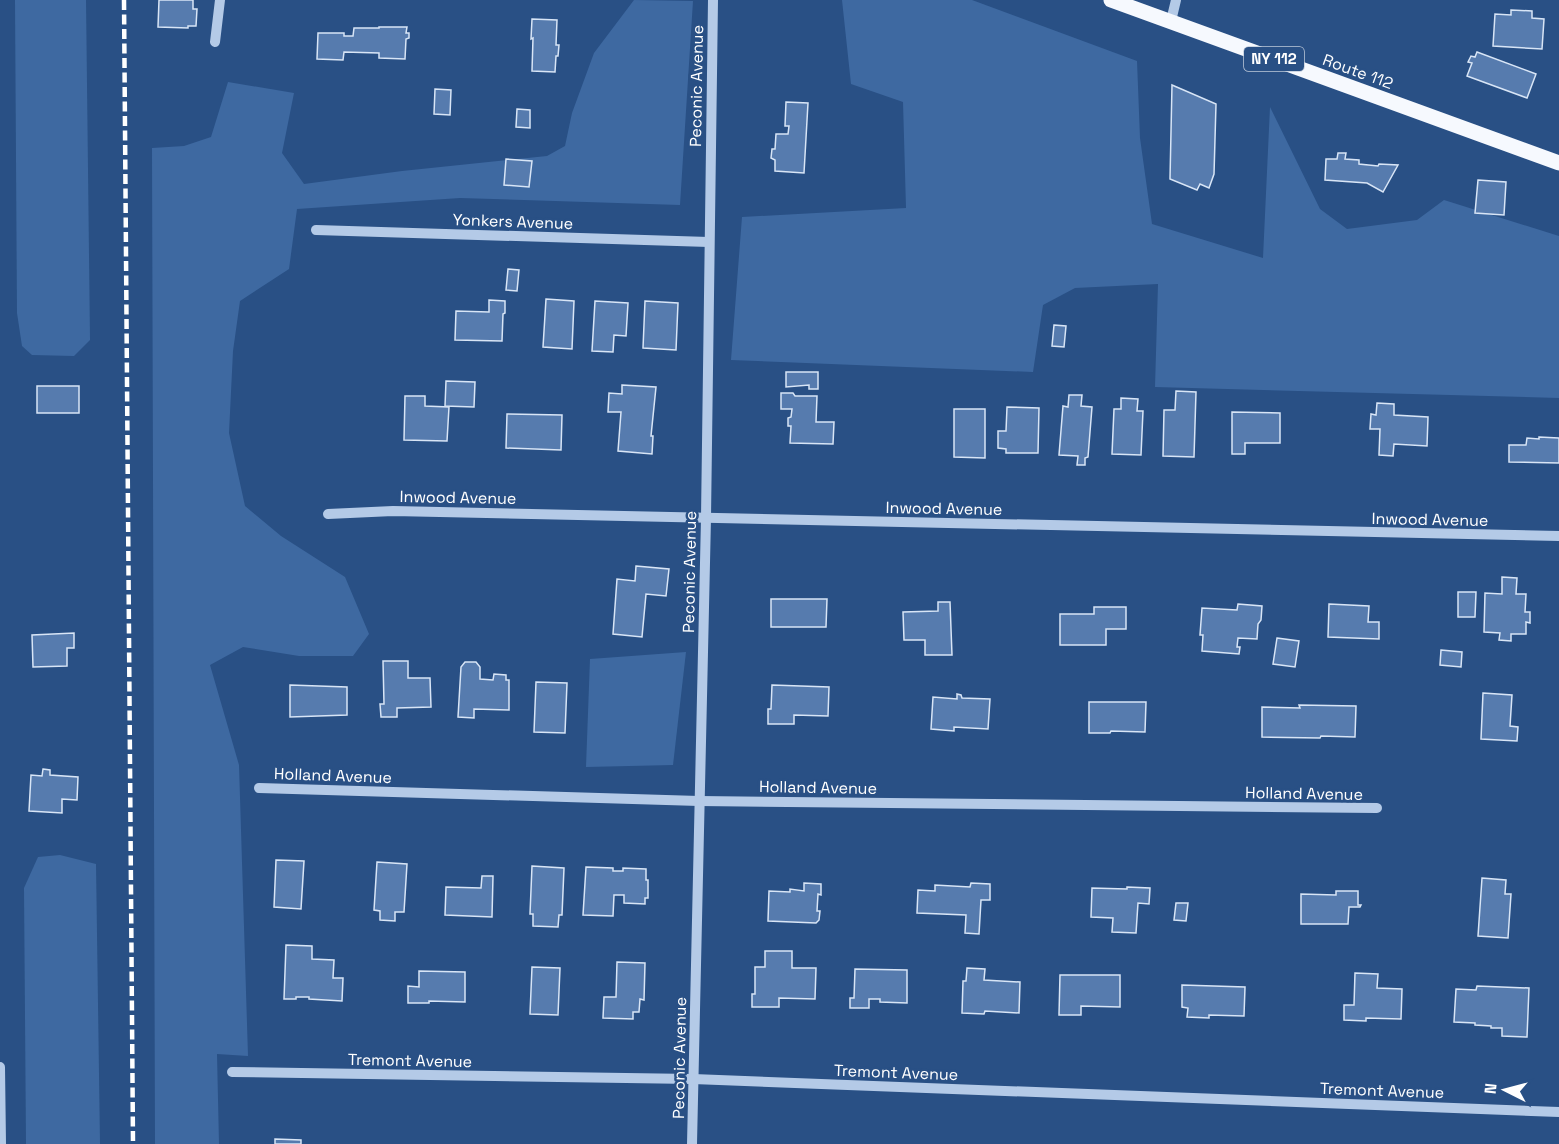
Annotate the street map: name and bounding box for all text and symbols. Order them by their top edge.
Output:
street label: Peconic Avenue [685,25,708,147]
road number: NY 112 [1244,47,1304,71]
street label: Route 112 [1320,49,1396,94]
street label: Yonkers Avenue [452,209,574,234]
street label: Inwood Avenue [399,486,517,509]
street label: Inwood Avenue [885,497,1003,520]
street label: Inwood Avenue [1371,508,1489,531]
street label: Peconic Avenue [678,511,701,633]
street label: Holland Avenue [274,763,392,788]
street label: Holland Avenue [759,776,877,799]
street label: Holland Avenue [1245,782,1363,805]
street label: Peconic Avenue [668,997,691,1119]
street label: Tremont Avenue [348,1049,472,1072]
street label: Tremont Avenue [833,1060,959,1085]
north arrow [1475,1060,1535,1120]
street label: Tremont Avenue [1319,1078,1445,1103]
text: N [1480,1082,1502,1095]

